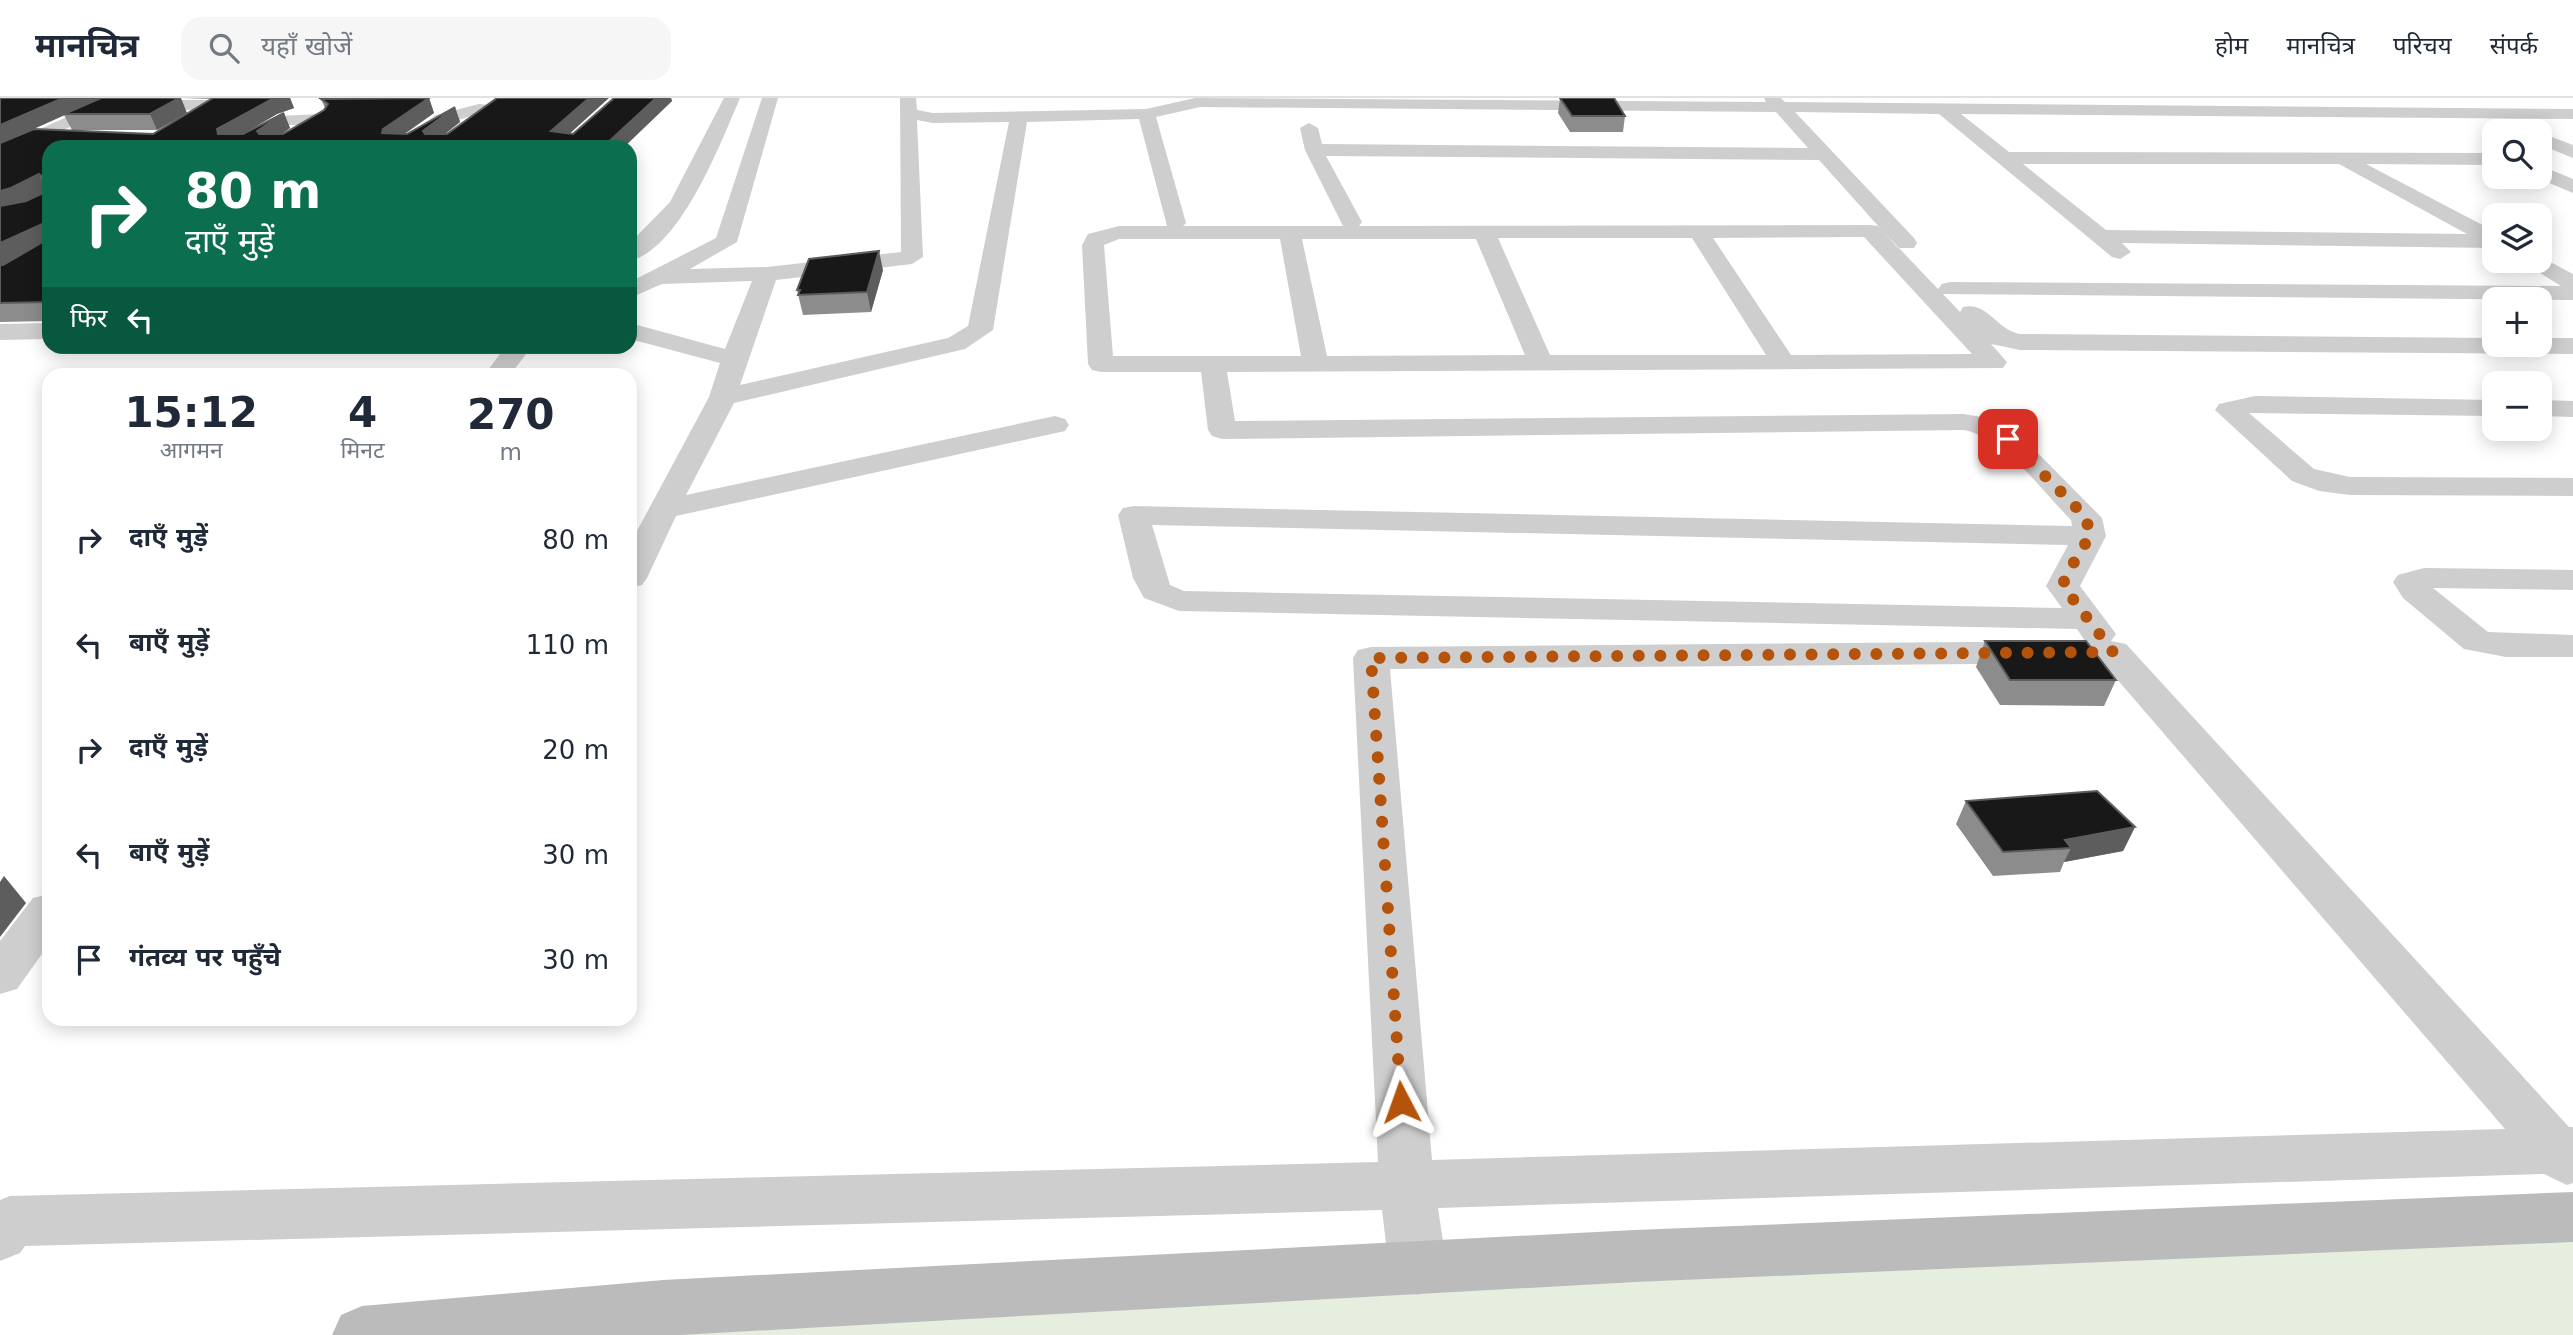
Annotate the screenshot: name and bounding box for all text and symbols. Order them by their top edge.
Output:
search box [181,17,671,80]
text: मानचित्र [35,26,139,65]
icon: search [205,29,243,67]
text: यहाँ खोजें [261,31,352,61]
text: होम [2215,32,2248,60]
text: मानचित्र [2286,32,2355,60]
text: परिचय [2393,32,2452,60]
text: संपर्क [2490,32,2538,60]
map controls [2482,119,2552,441]
button: search [2482,119,2552,189]
text: 80 m [185,163,321,220]
icon: right [70,168,161,259]
button: layers [2482,203,2552,273]
text: दाएँ मुड़ें [185,222,274,260]
button: + [2482,287,2552,357]
icon: left [121,301,159,339]
text: फिर [70,303,107,333]
button: − [2482,371,2552,441]
text: 15:12 [124,388,258,437]
text: 4 [348,388,377,437]
text: 270 [467,390,555,439]
pin [1978,409,2038,469]
icon: arrive [1989,420,2027,458]
text: आगमन [160,437,223,463]
text: मिनट [340,437,385,463]
text: m [500,439,522,465]
icon: right [70,521,108,559]
text: दाएँ मुड़ें [129,522,208,552]
text: 80 m [542,525,609,555]
icon: left [70,626,108,664]
text: बाएँ मुड़ें [129,627,209,657]
text: 110 m [526,630,609,660]
icon: right [70,731,108,769]
text: दाएँ मुड़ें [129,732,208,762]
text: 20 m [542,735,609,765]
icon: left [70,836,108,874]
text: बाएँ मुड़ें [129,837,209,867]
text: 30 m [542,840,609,870]
icon: arrive [70,941,108,979]
text: गंतव्य पर पहुँचे [129,942,281,972]
text: 30 m [542,945,609,975]
position arrow [1364,1065,1438,1139]

